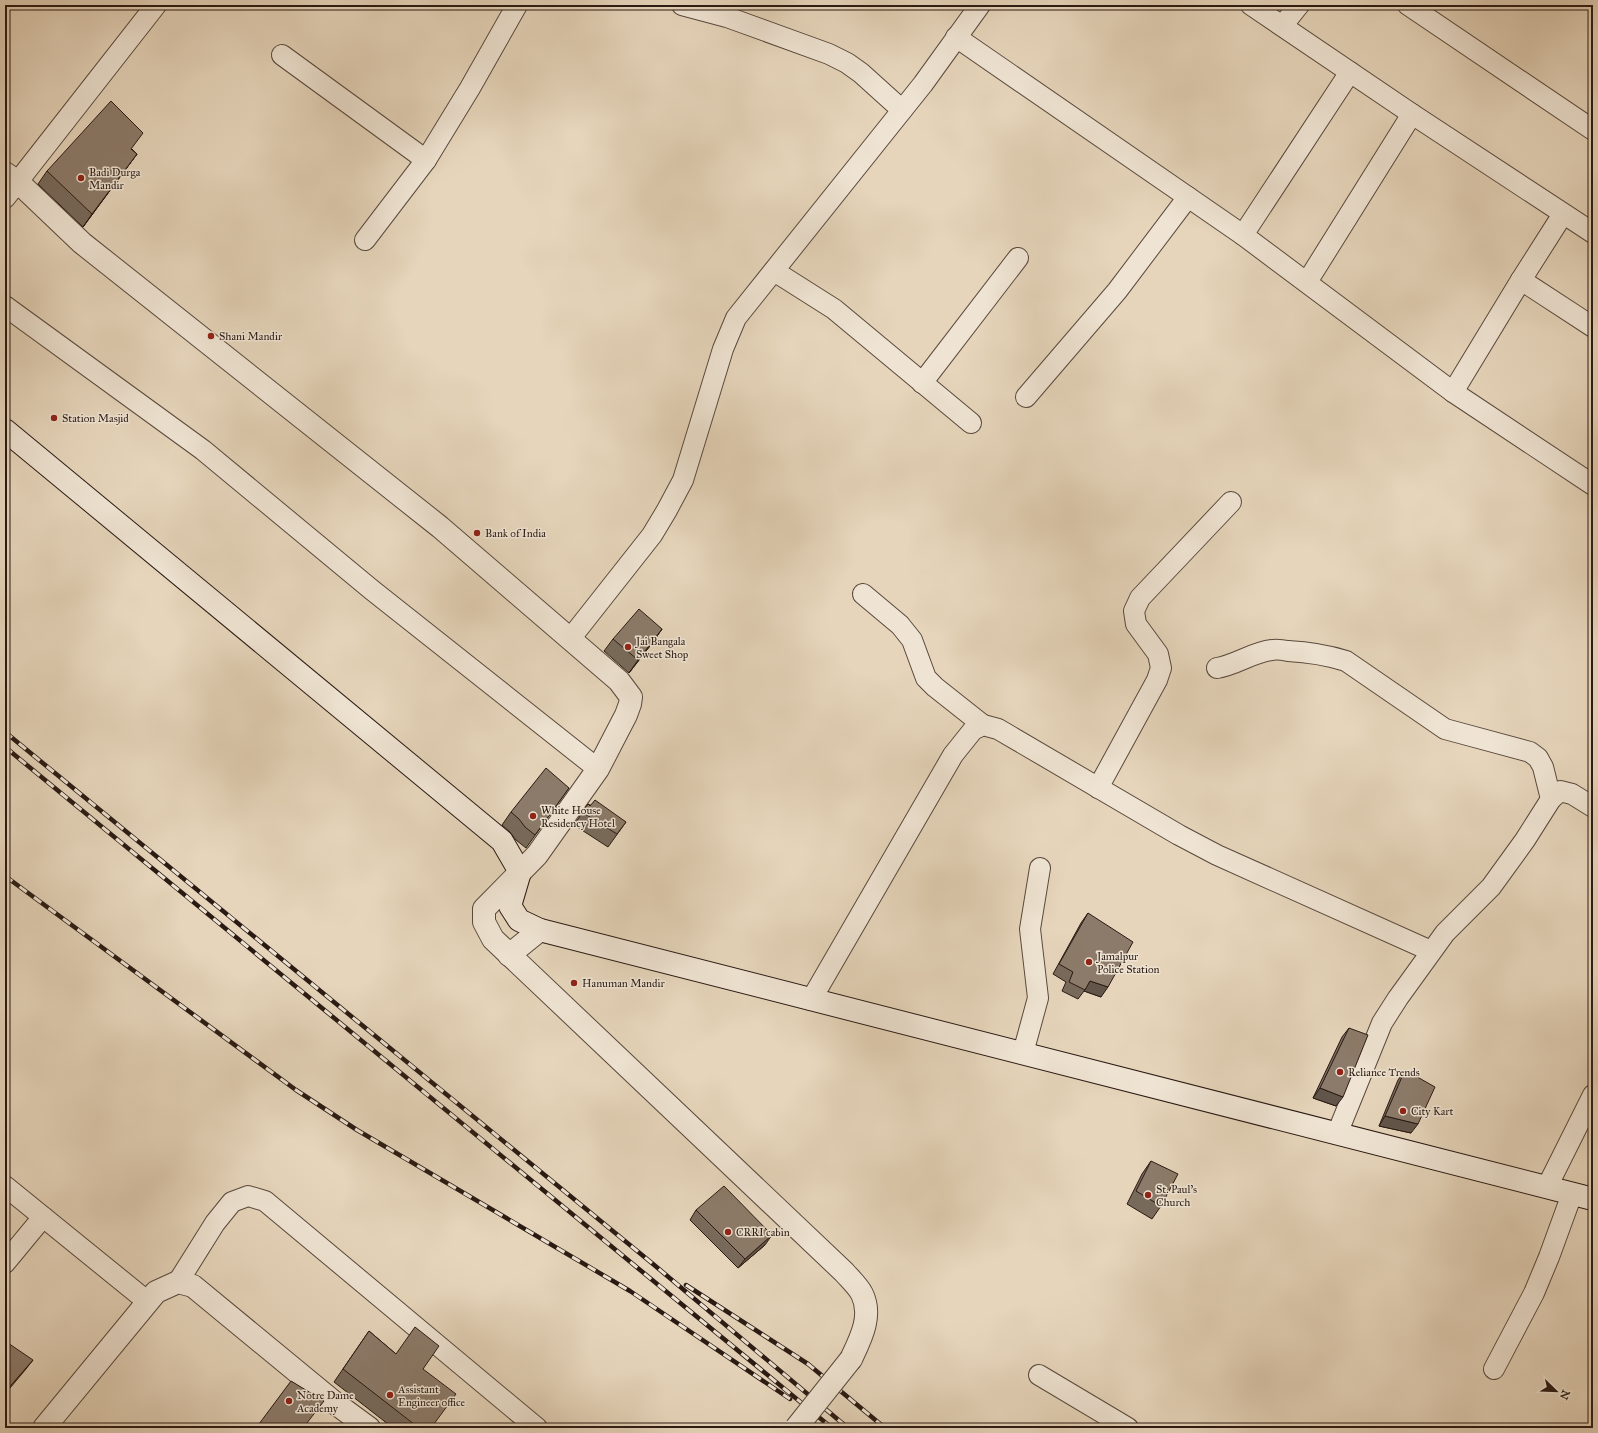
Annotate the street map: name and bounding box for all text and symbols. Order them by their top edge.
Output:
place label: Badi Durga Mandir [89,166,141,192]
marker: Badi Durga Mandir [76,173,86,183]
place label: Shani Mandir [219,330,283,343]
marker: Shani Mandir [206,331,216,341]
place label: Station Masjid [62,412,129,425]
marker: Station Masjid [49,413,59,423]
place label: Bank of India [485,527,546,540]
marker: Bank of India [472,528,482,538]
place label: Jai Bangala Sweet Shop [635,635,689,661]
marker: Jai Bangala Sweet Shop [623,642,633,652]
place label: White House Residency Hotel [541,804,615,830]
marker: White House Residency Hotel [528,811,538,821]
place label: Jamalpur Police Station [1096,950,1160,976]
marker: Jamalpur Police Station [1084,957,1094,967]
place label: Hanuman Mandir [582,977,666,990]
marker: Hanuman Mandir [569,978,579,988]
place label: Reliance Trends [1348,1066,1420,1079]
marker: Reliance Trends [1335,1067,1345,1077]
place label: City Kart [1411,1105,1453,1118]
marker: City Kart [1398,1106,1408,1116]
place label: St. Paul's Church [1156,1183,1197,1209]
marker: St. Paul's Church [1143,1190,1153,1200]
place label: CRRI cabin [736,1226,790,1239]
marker: CRRI cabin [723,1227,733,1237]
north arrow [1536,1371,1576,1411]
place label: Assistant Engineer office [397,1383,466,1409]
text: N [1557,1388,1573,1402]
place label: Notre Dame Academy [296,1389,354,1415]
marker: Assistant Engineer office [385,1390,395,1400]
marker: Notre Dame Academy [284,1396,294,1406]

